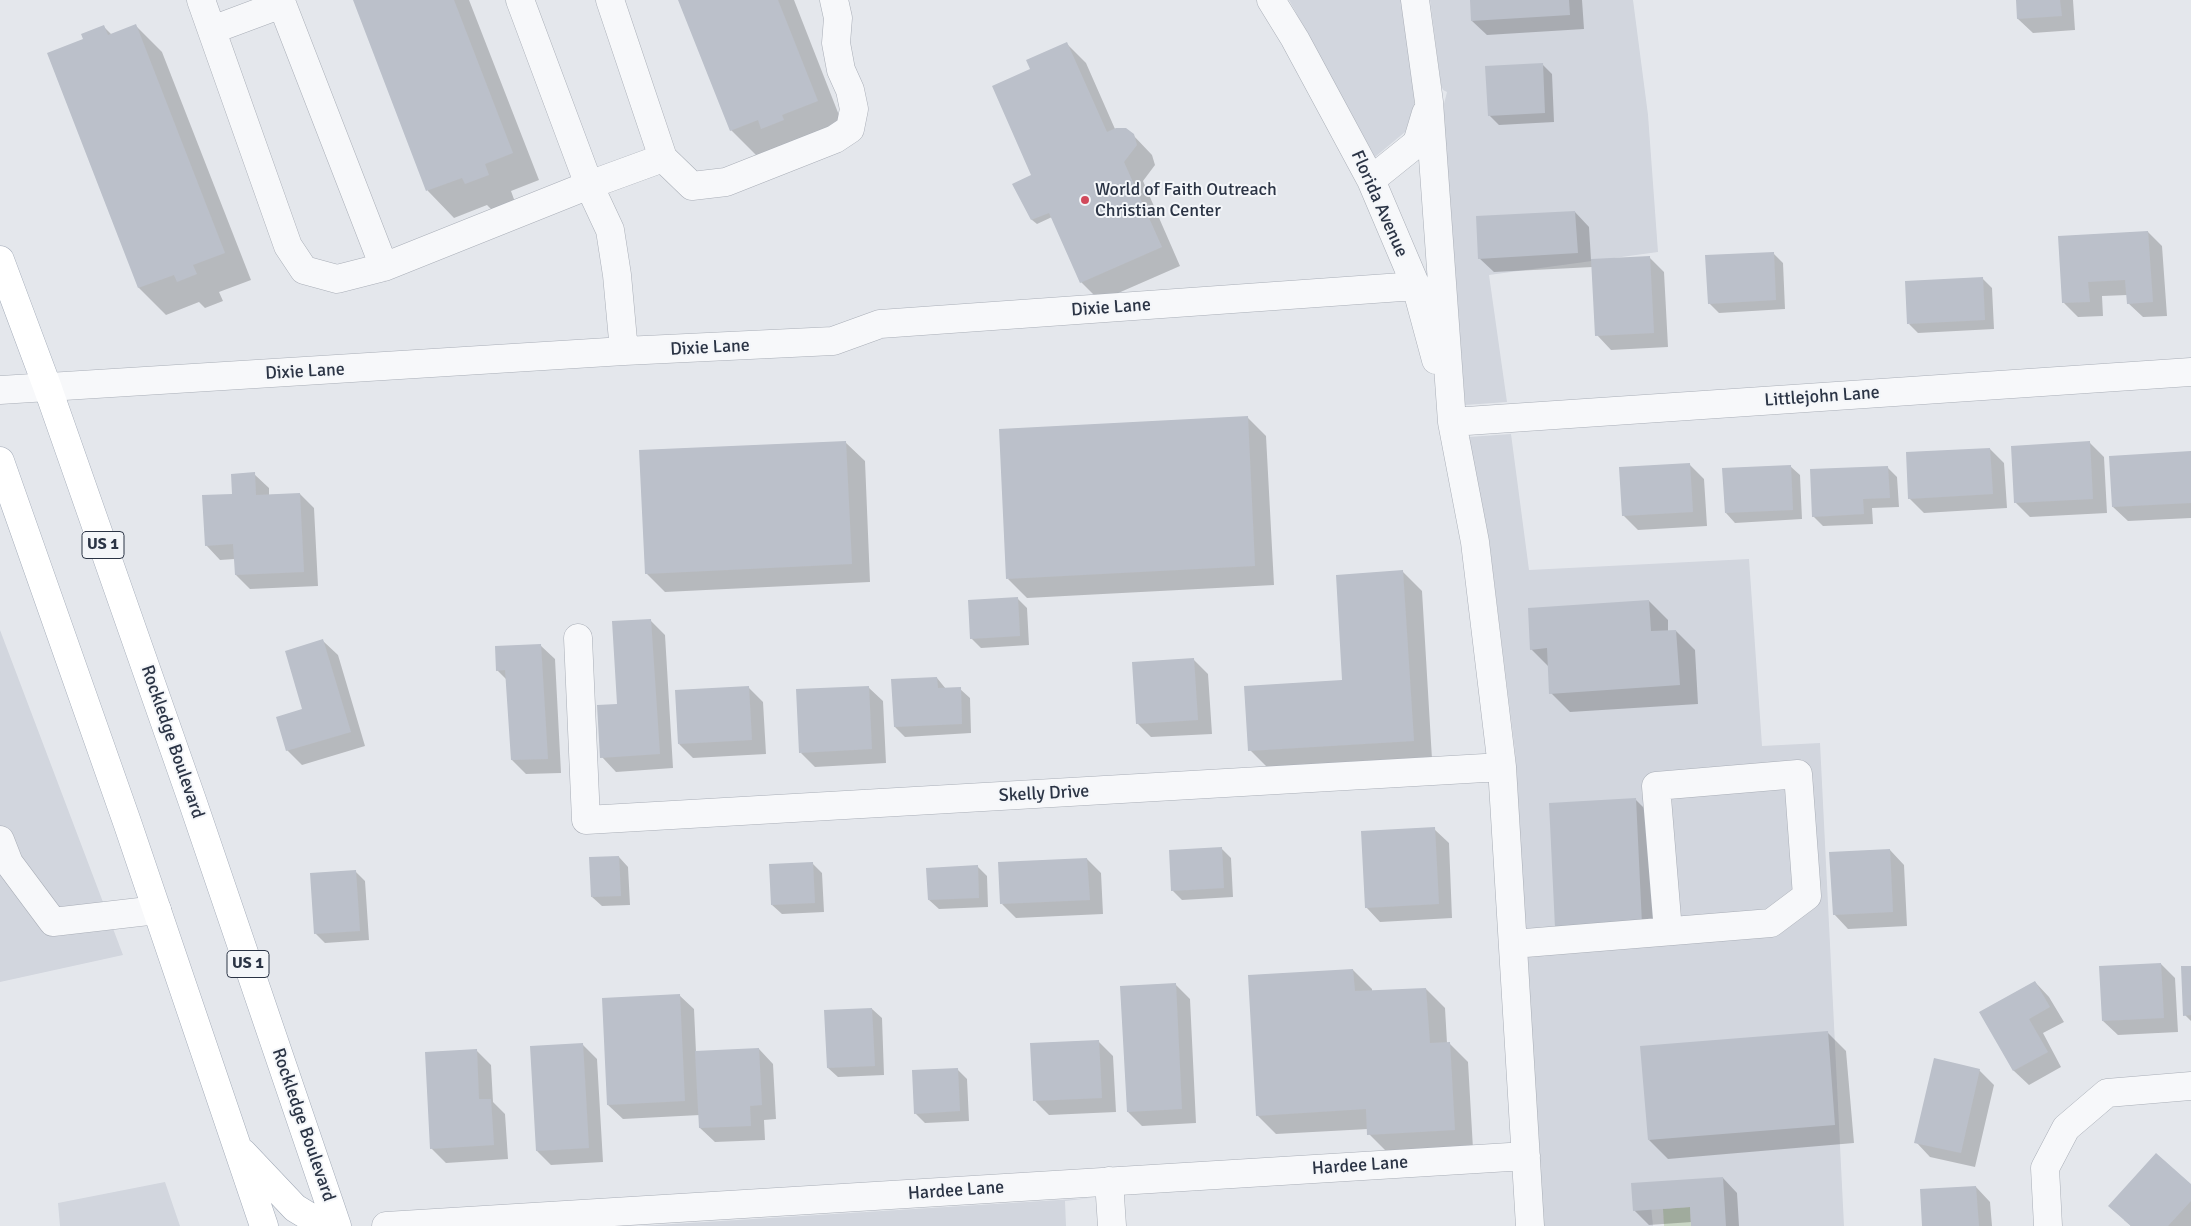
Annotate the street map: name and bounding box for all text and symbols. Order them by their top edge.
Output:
street label: Florida Avenue [1346,147,1412,261]
place label: World of Faith Outreach Christian Center [1095,179,1277,222]
marker: World of Faith Outreach Christian Center [1079,194,1091,206]
street label: Dixie Lane [1070,294,1152,322]
street label: Dixie Lane [670,335,750,361]
street label: Dixie Lane [265,359,345,385]
street label: Littlejohn Lane [1764,382,1880,412]
road number: US 1 [82,532,124,558]
street label: Rockledge Boulevard [136,663,208,821]
street label: Skelly Drive [998,781,1090,807]
road number: US 1 [227,951,269,978]
street label: Rockledge Boulevard [267,1046,339,1204]
street label: Hardee Lane [1311,1152,1409,1180]
street label: Hardee Lane [907,1177,1005,1205]

